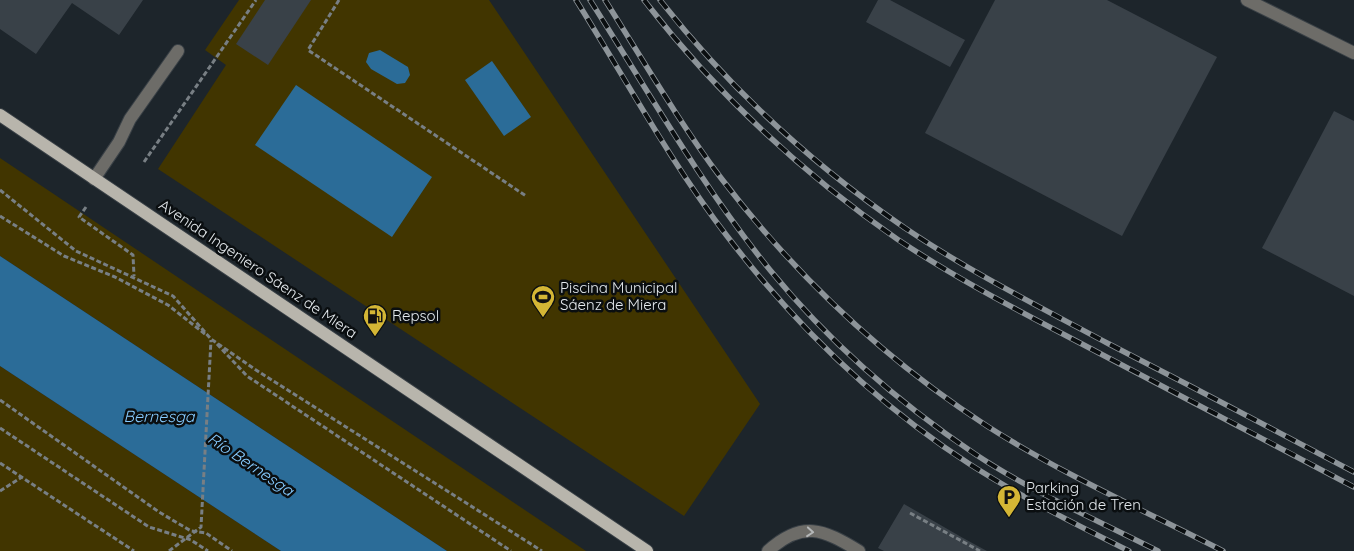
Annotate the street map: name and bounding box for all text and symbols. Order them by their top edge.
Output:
street label: Avenida Ingeniero Sáenz de Miera [156,195,361,342]
place label: Piscina Municipal Sáenz de Miera [560,278,677,314]
sports icon: Piscina Municipal Sáenz de Miera [530,284,556,318]
fuel station icon: Repsol [362,303,388,337]
place label: Repsol [392,306,439,325]
water label: Bernesga [124,406,196,426]
water label: Río Bernesga [204,428,299,501]
place label: Parking Estación de Tren [1026,478,1141,514]
parking icon: Parking Estación de Tren [996,484,1022,518]
one-way arrow [807,526,815,537]

